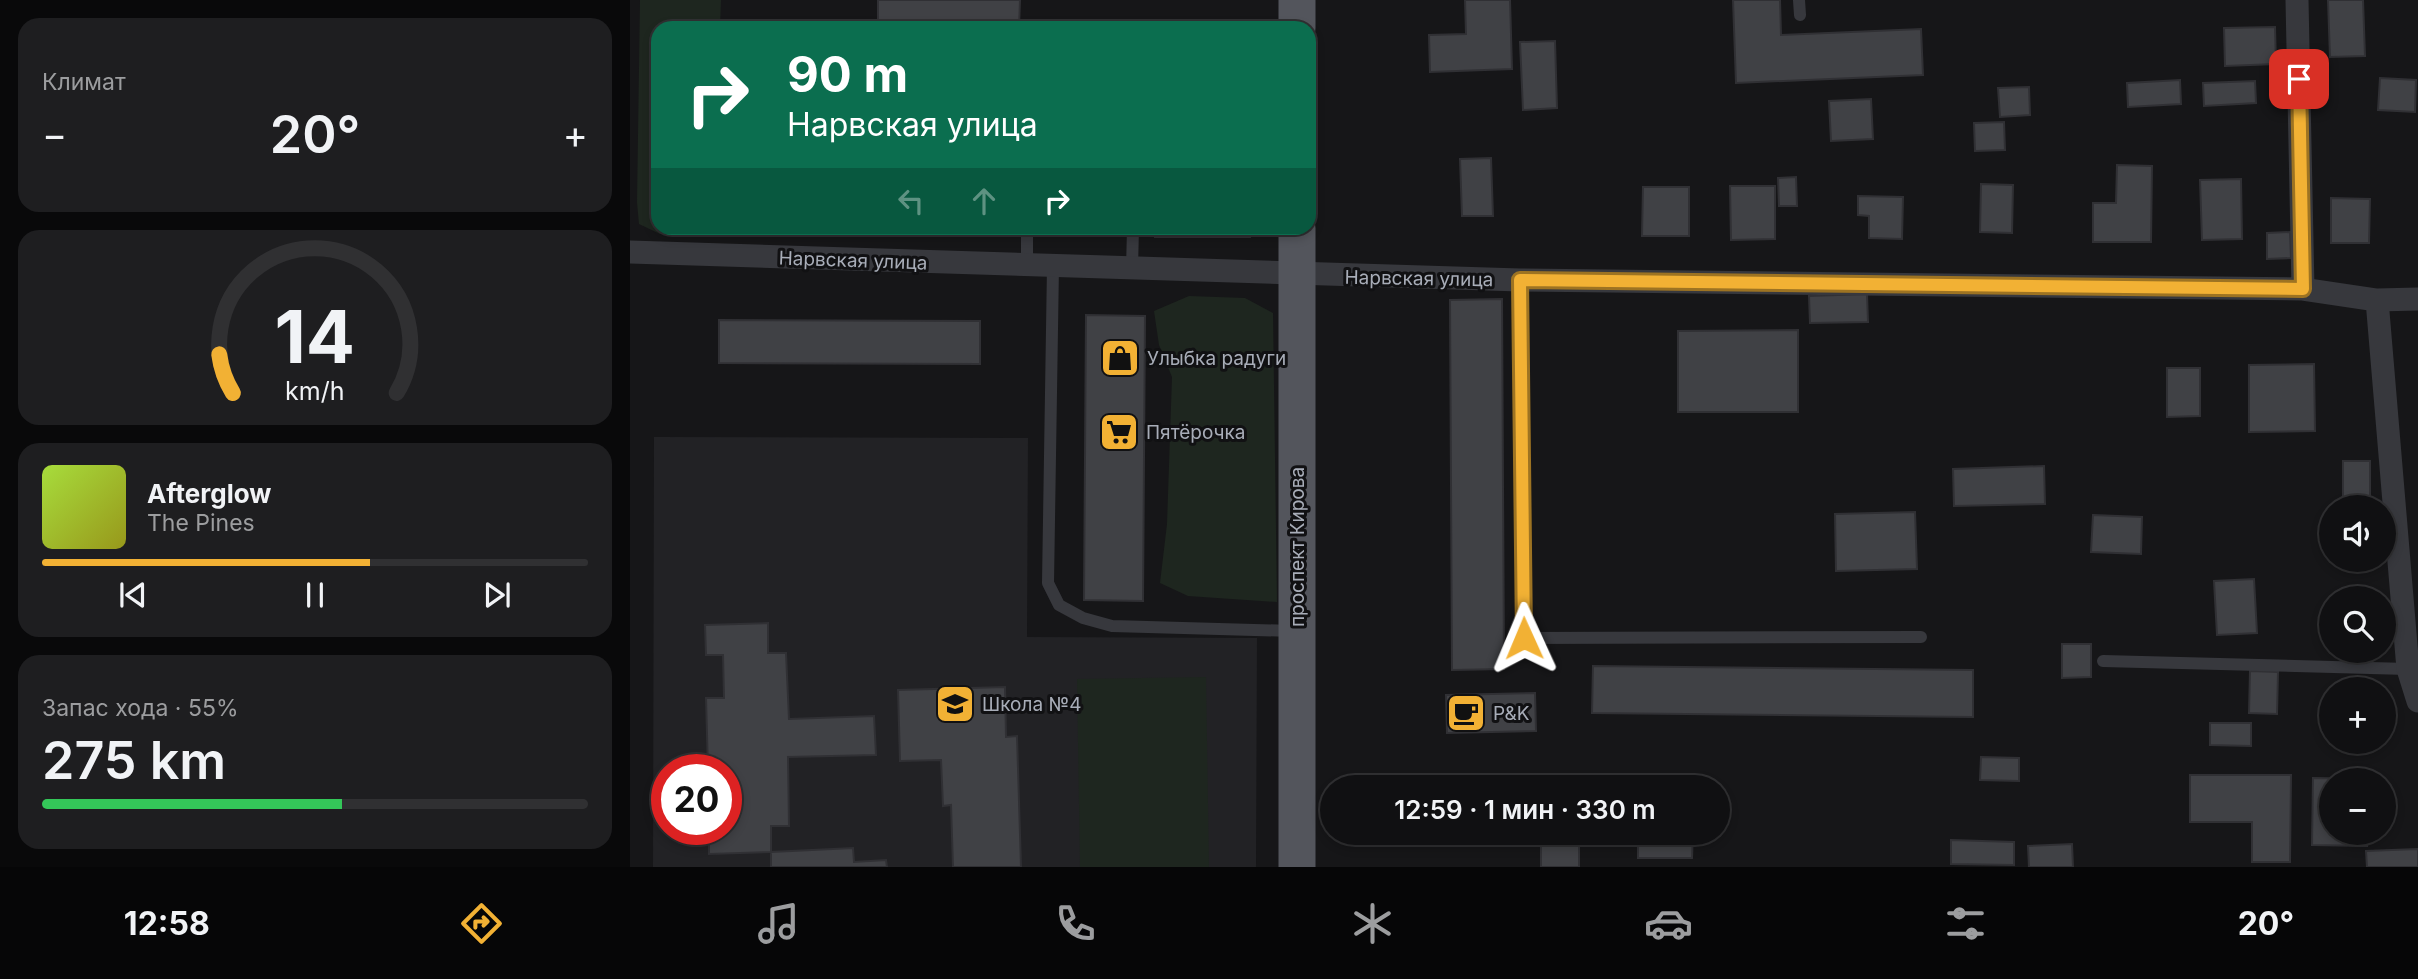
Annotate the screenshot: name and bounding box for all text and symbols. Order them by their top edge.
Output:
text: 90 m [787,45,908,104]
icon: right [672,49,763,140]
pin [2269,49,2329,109]
icon: arrive [2280,60,2318,98]
text: Климат [42,68,126,96]
text: 20° [270,103,360,166]
text: Нарвская улица [787,105,1038,144]
text: − [42,111,67,157]
text: + [563,111,588,157]
icon: left [892,182,930,220]
icon: ahead [965,182,1003,220]
icon: right [1038,182,1076,220]
street label: Нарвская улица [778,246,928,275]
street label: Нарвская улица [1344,266,1494,291]
text: 14 [275,293,355,382]
shop icon: Улыбка радуги [1099,337,1141,379]
place label: Улыбка радуги [1147,347,1286,370]
text: km/h [285,376,345,406]
supermarket icon: Пятёрочка [1098,411,1140,453]
place label: Пятёрочка [1146,421,1245,444]
street label: проспект Кирова [1286,467,1309,627]
text: Afterglow [147,478,271,509]
map controls [2319,495,2396,845]
button: sound [2319,495,2396,572]
text: The Pines [147,509,255,537]
icon: previous [114,576,152,614]
icon: pause [296,576,334,614]
icon: next [478,576,516,614]
button: search [2319,586,2396,663]
position arrow [1487,601,1561,675]
button: + [2319,677,2396,754]
school or university icon: Школа №4 [934,683,976,725]
cafe icon: P&K [1445,692,1487,734]
place label: Школа №4 [982,693,1081,716]
text: Запас хода · 55% [42,694,238,722]
place label: P&K [1493,702,1530,725]
text: 275 km [42,729,226,792]
speed limit sign: 20 [651,754,742,845]
button: − [2319,768,2396,845]
text: 12:59 · 1 мин · 330 m [1394,794,1656,825]
icon: directions [457,899,506,948]
icon: music [754,899,803,948]
icon: phone [1051,899,1100,948]
icon: climate [1348,899,1397,948]
icon: car [1644,899,1693,948]
icon: filters [1941,899,1990,948]
text: 12:58 [124,904,210,943]
text: 20° [2238,904,2294,943]

